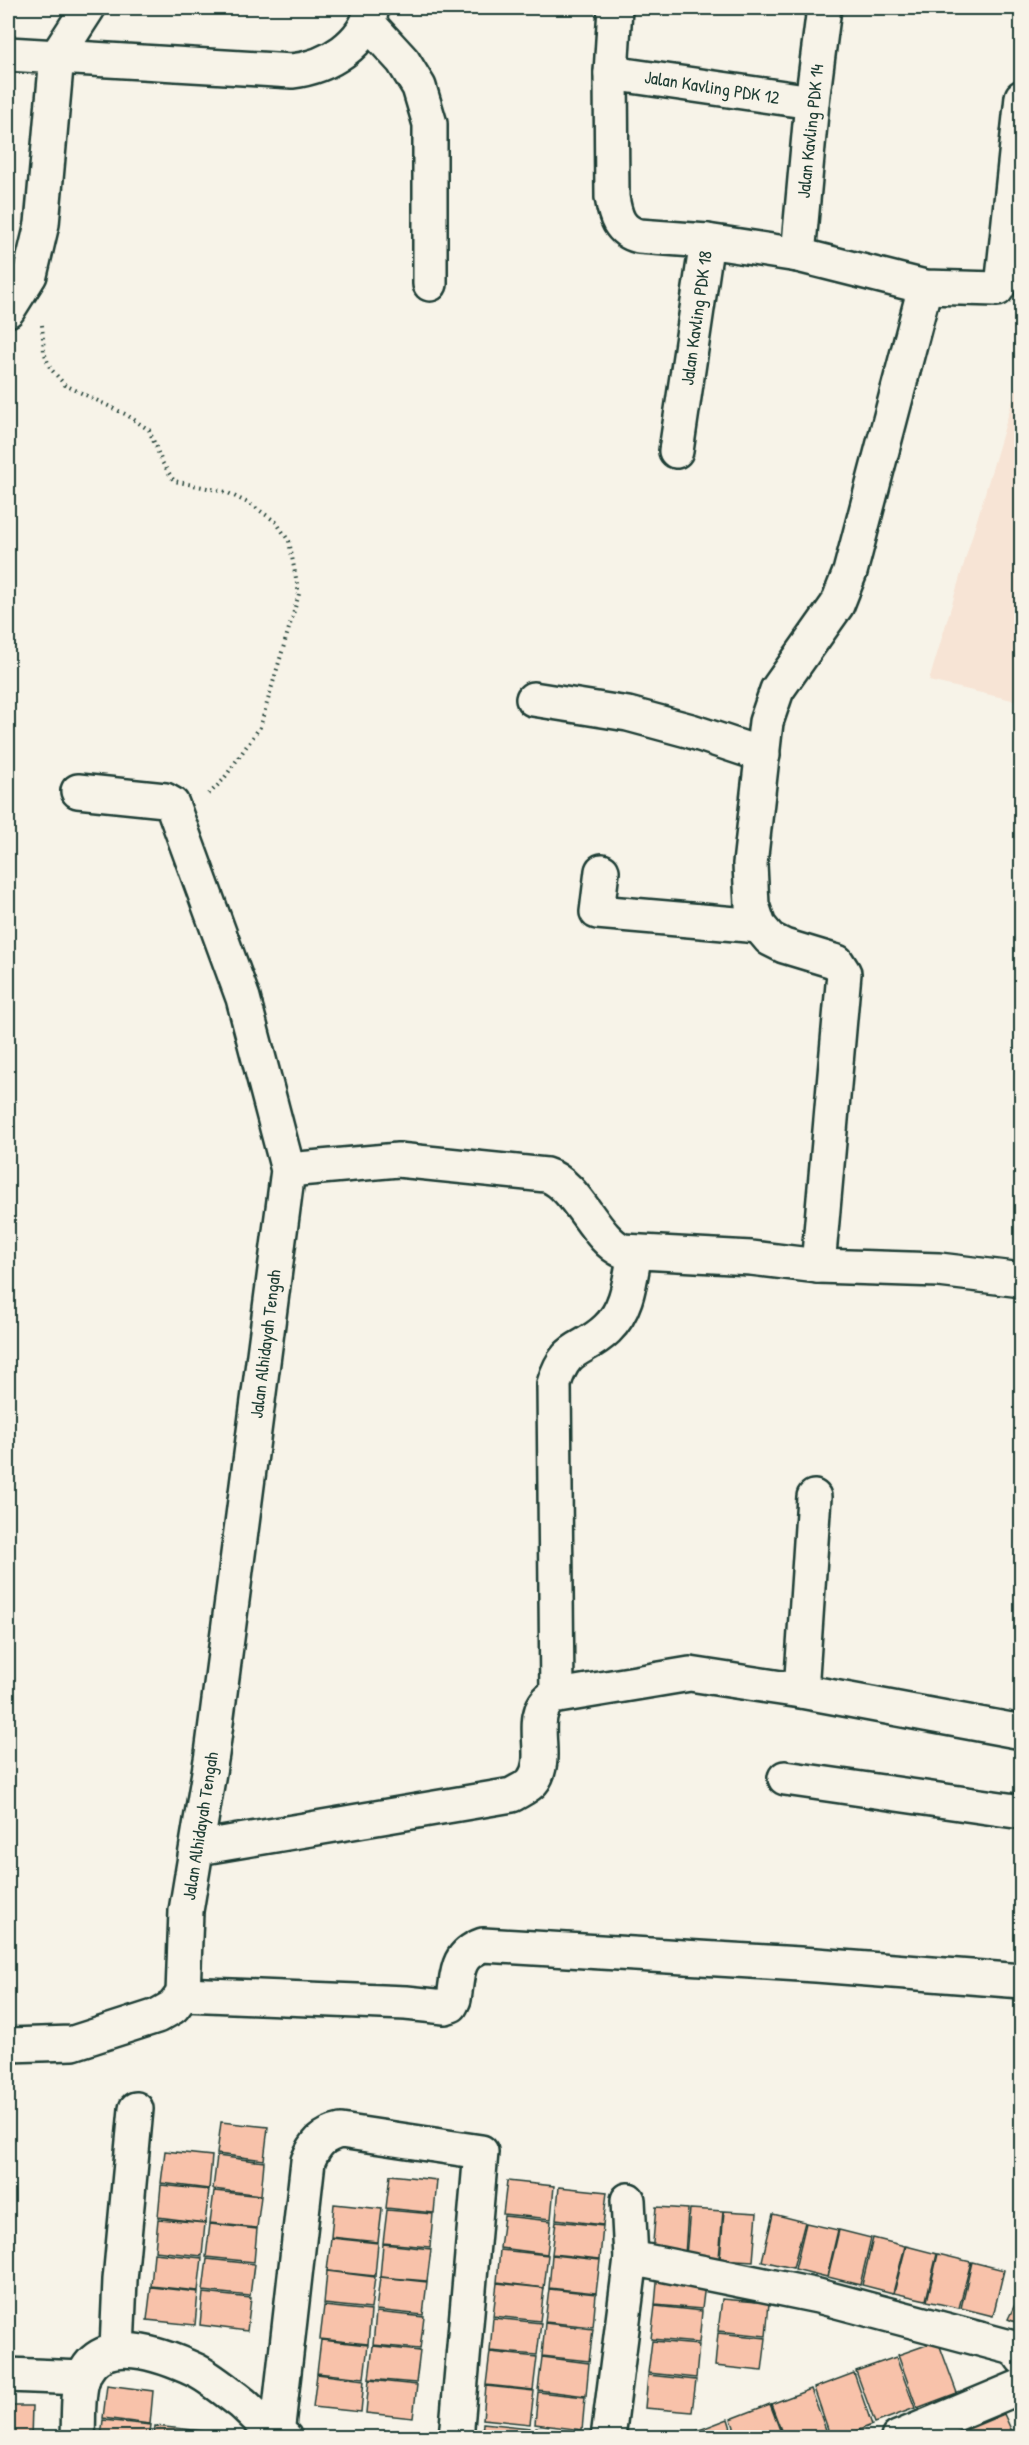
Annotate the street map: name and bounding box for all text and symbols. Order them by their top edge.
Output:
street label: Jalan Kavling PDK 14 [791,62,829,199]
street label: Jalan Kavling PDK 12 [643,64,782,110]
street label: Jalan Kavling PDK 18 [674,249,718,387]
street label: Jalan Alhidayah Tengah [243,1268,287,1420]
street label: Jalan Alhidayah Tengah [176,1750,224,1902]

